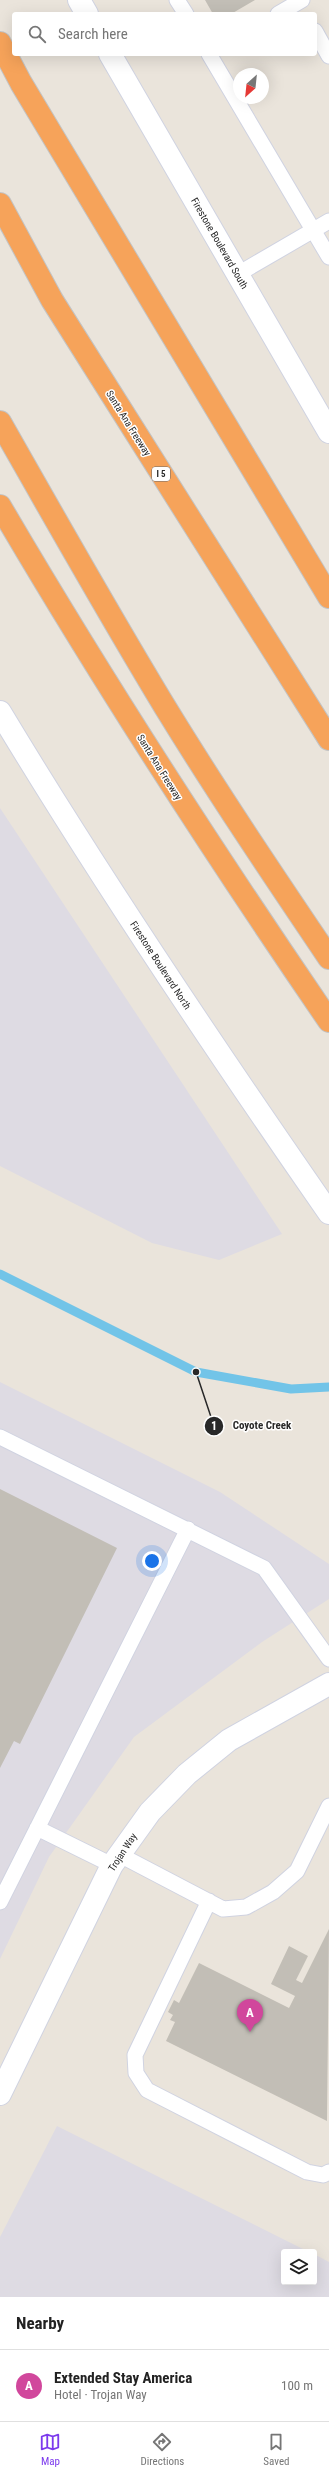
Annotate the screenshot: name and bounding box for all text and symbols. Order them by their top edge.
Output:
search box [12,12,317,56]
icon: search [26,23,48,45]
text: Search here [58,25,128,43]
north arrow [233,68,269,104]
street label: Firestone Boulevard South [189,196,250,291]
street label: Santa Ana Freeway [104,389,153,458]
road number: I 5 [152,467,170,481]
street label: Santa Ana Freeway [135,733,184,802]
street label: Firestone Boulevard North [128,919,193,1011]
callout: Coyote Creek [204,1414,299,1437]
text: 1 [211,1419,217,1433]
text: Coyote Creek [233,1419,292,1432]
your location [142,1551,162,1571]
street label: Trojan Way [106,1831,139,1873]
pin: A [237,1999,263,2032]
map controls [281,2249,317,2285]
button: layers [281,2249,317,2285]
text: Nearby [16,2313,64,2333]
text: Extended Stay America [54,2369,192,2387]
text: A [25,2378,33,2393]
text: 100 m [281,2378,313,2393]
text: Hotel · Trojan Way [54,2387,147,2402]
tab: Map [39,2431,61,2468]
tab: Directions [140,2431,184,2468]
tab: Saved [263,2431,290,2468]

